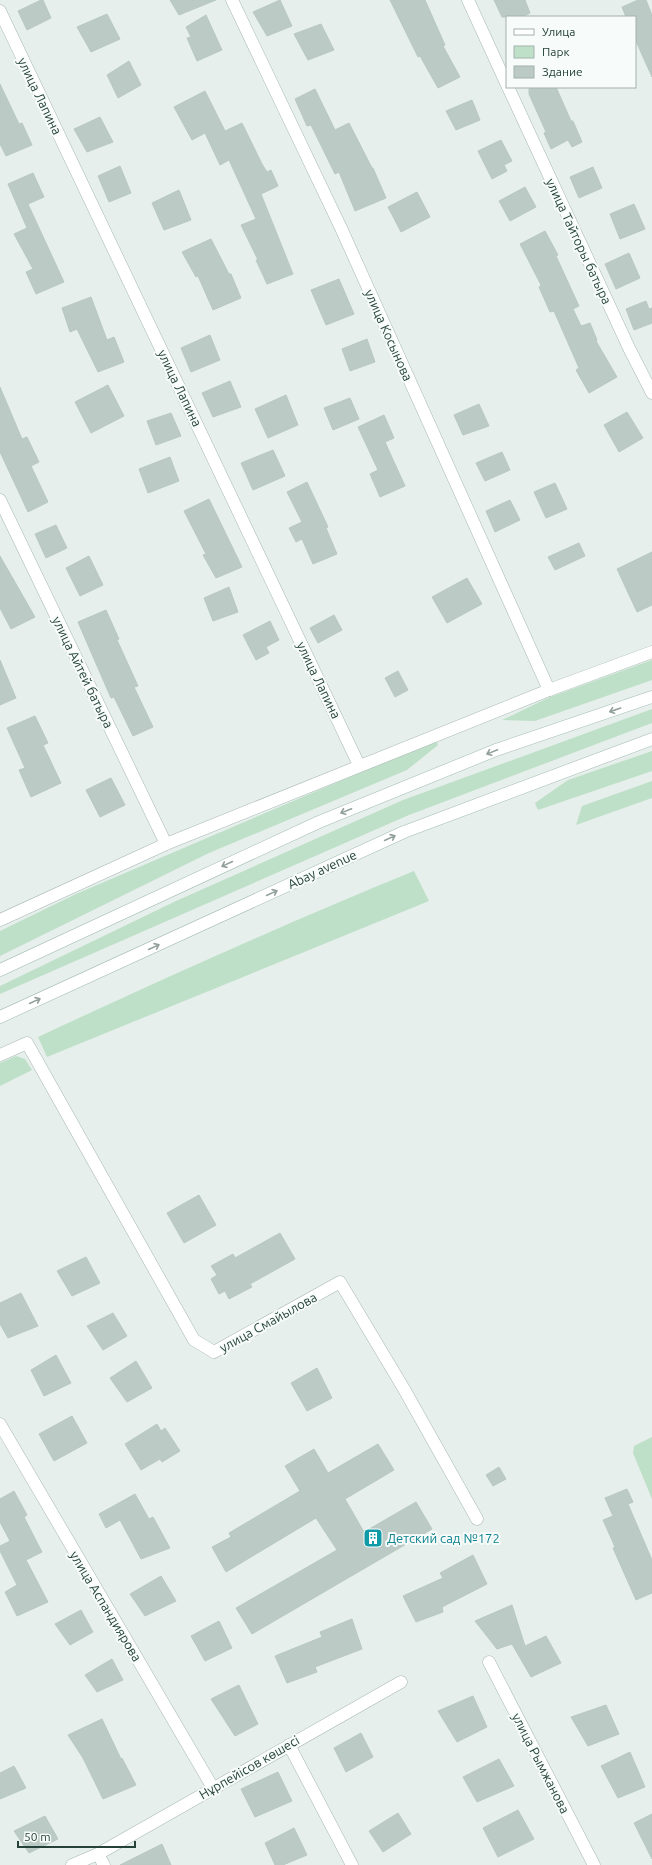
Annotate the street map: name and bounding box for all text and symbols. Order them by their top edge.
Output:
legend [506,16,636,88]
text: Улица [542,25,575,38]
text: Парк [542,45,570,58]
street label: улица Лапина [15,55,65,137]
text: Здание [542,65,583,78]
street label: улица Тайторы батыра [544,176,614,306]
street label: улица Косынова [363,287,415,383]
street label: улица Лапина [155,347,205,429]
street label: улица Айтей батыра [50,614,116,730]
street label: улица Лапина [294,639,344,721]
one-way arrow [609,707,622,714]
one-way arrow [486,748,498,756]
one-way arrow [340,808,352,816]
one-way arrow [383,834,395,841]
street label: Abay avenue [285,847,359,891]
one-way arrow [221,861,233,868]
one-way arrow [265,889,277,896]
one-way arrow [147,943,159,950]
one-way arrow [29,997,41,1004]
street label: улица Смайылова [217,1289,319,1355]
building icon: Детский сад №172 [362,1527,384,1549]
place label: Детский сад №172 [387,1531,500,1545]
street label: улица Аспандиярова [68,1548,144,1664]
street label: улица Рымжанова [510,1710,572,1816]
street label: Нұрпейісов көшесі [196,1733,302,1801]
scale bar [18,1823,135,1849]
text: 50 m [24,1830,51,1843]

